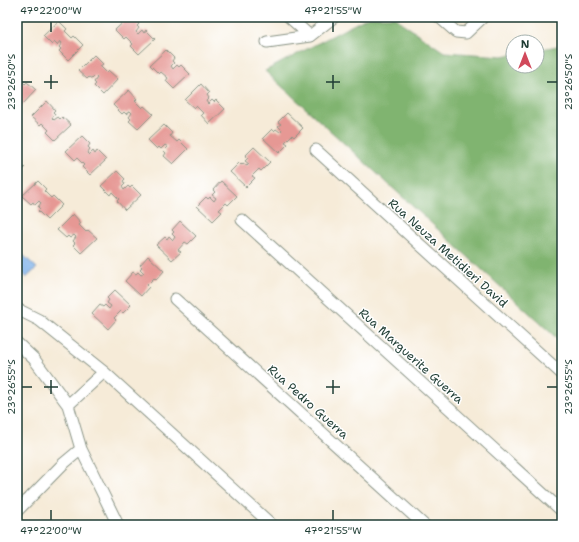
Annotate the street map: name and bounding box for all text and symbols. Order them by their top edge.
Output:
text: 47°22'00"W [20,4,82,17]
text: 47°21'55"W [304,4,362,17]
north arrow [505,34,545,74]
text: N [521,37,530,52]
text: 23°26'50"S [5,53,18,110]
text: 23°26'50"S [562,53,575,110]
street label: Rua Neuza Metidieri David [385,195,511,311]
street label: Rua Marguerite Guerra [355,305,467,408]
text: 23°26'55"S [5,359,18,415]
text: 23°26'55"S [562,359,575,415]
street label: Rua Pedro Guerra [264,361,352,443]
text: 47°22'00"W [20,524,82,537]
text: 47°21'55"W [304,524,362,537]

